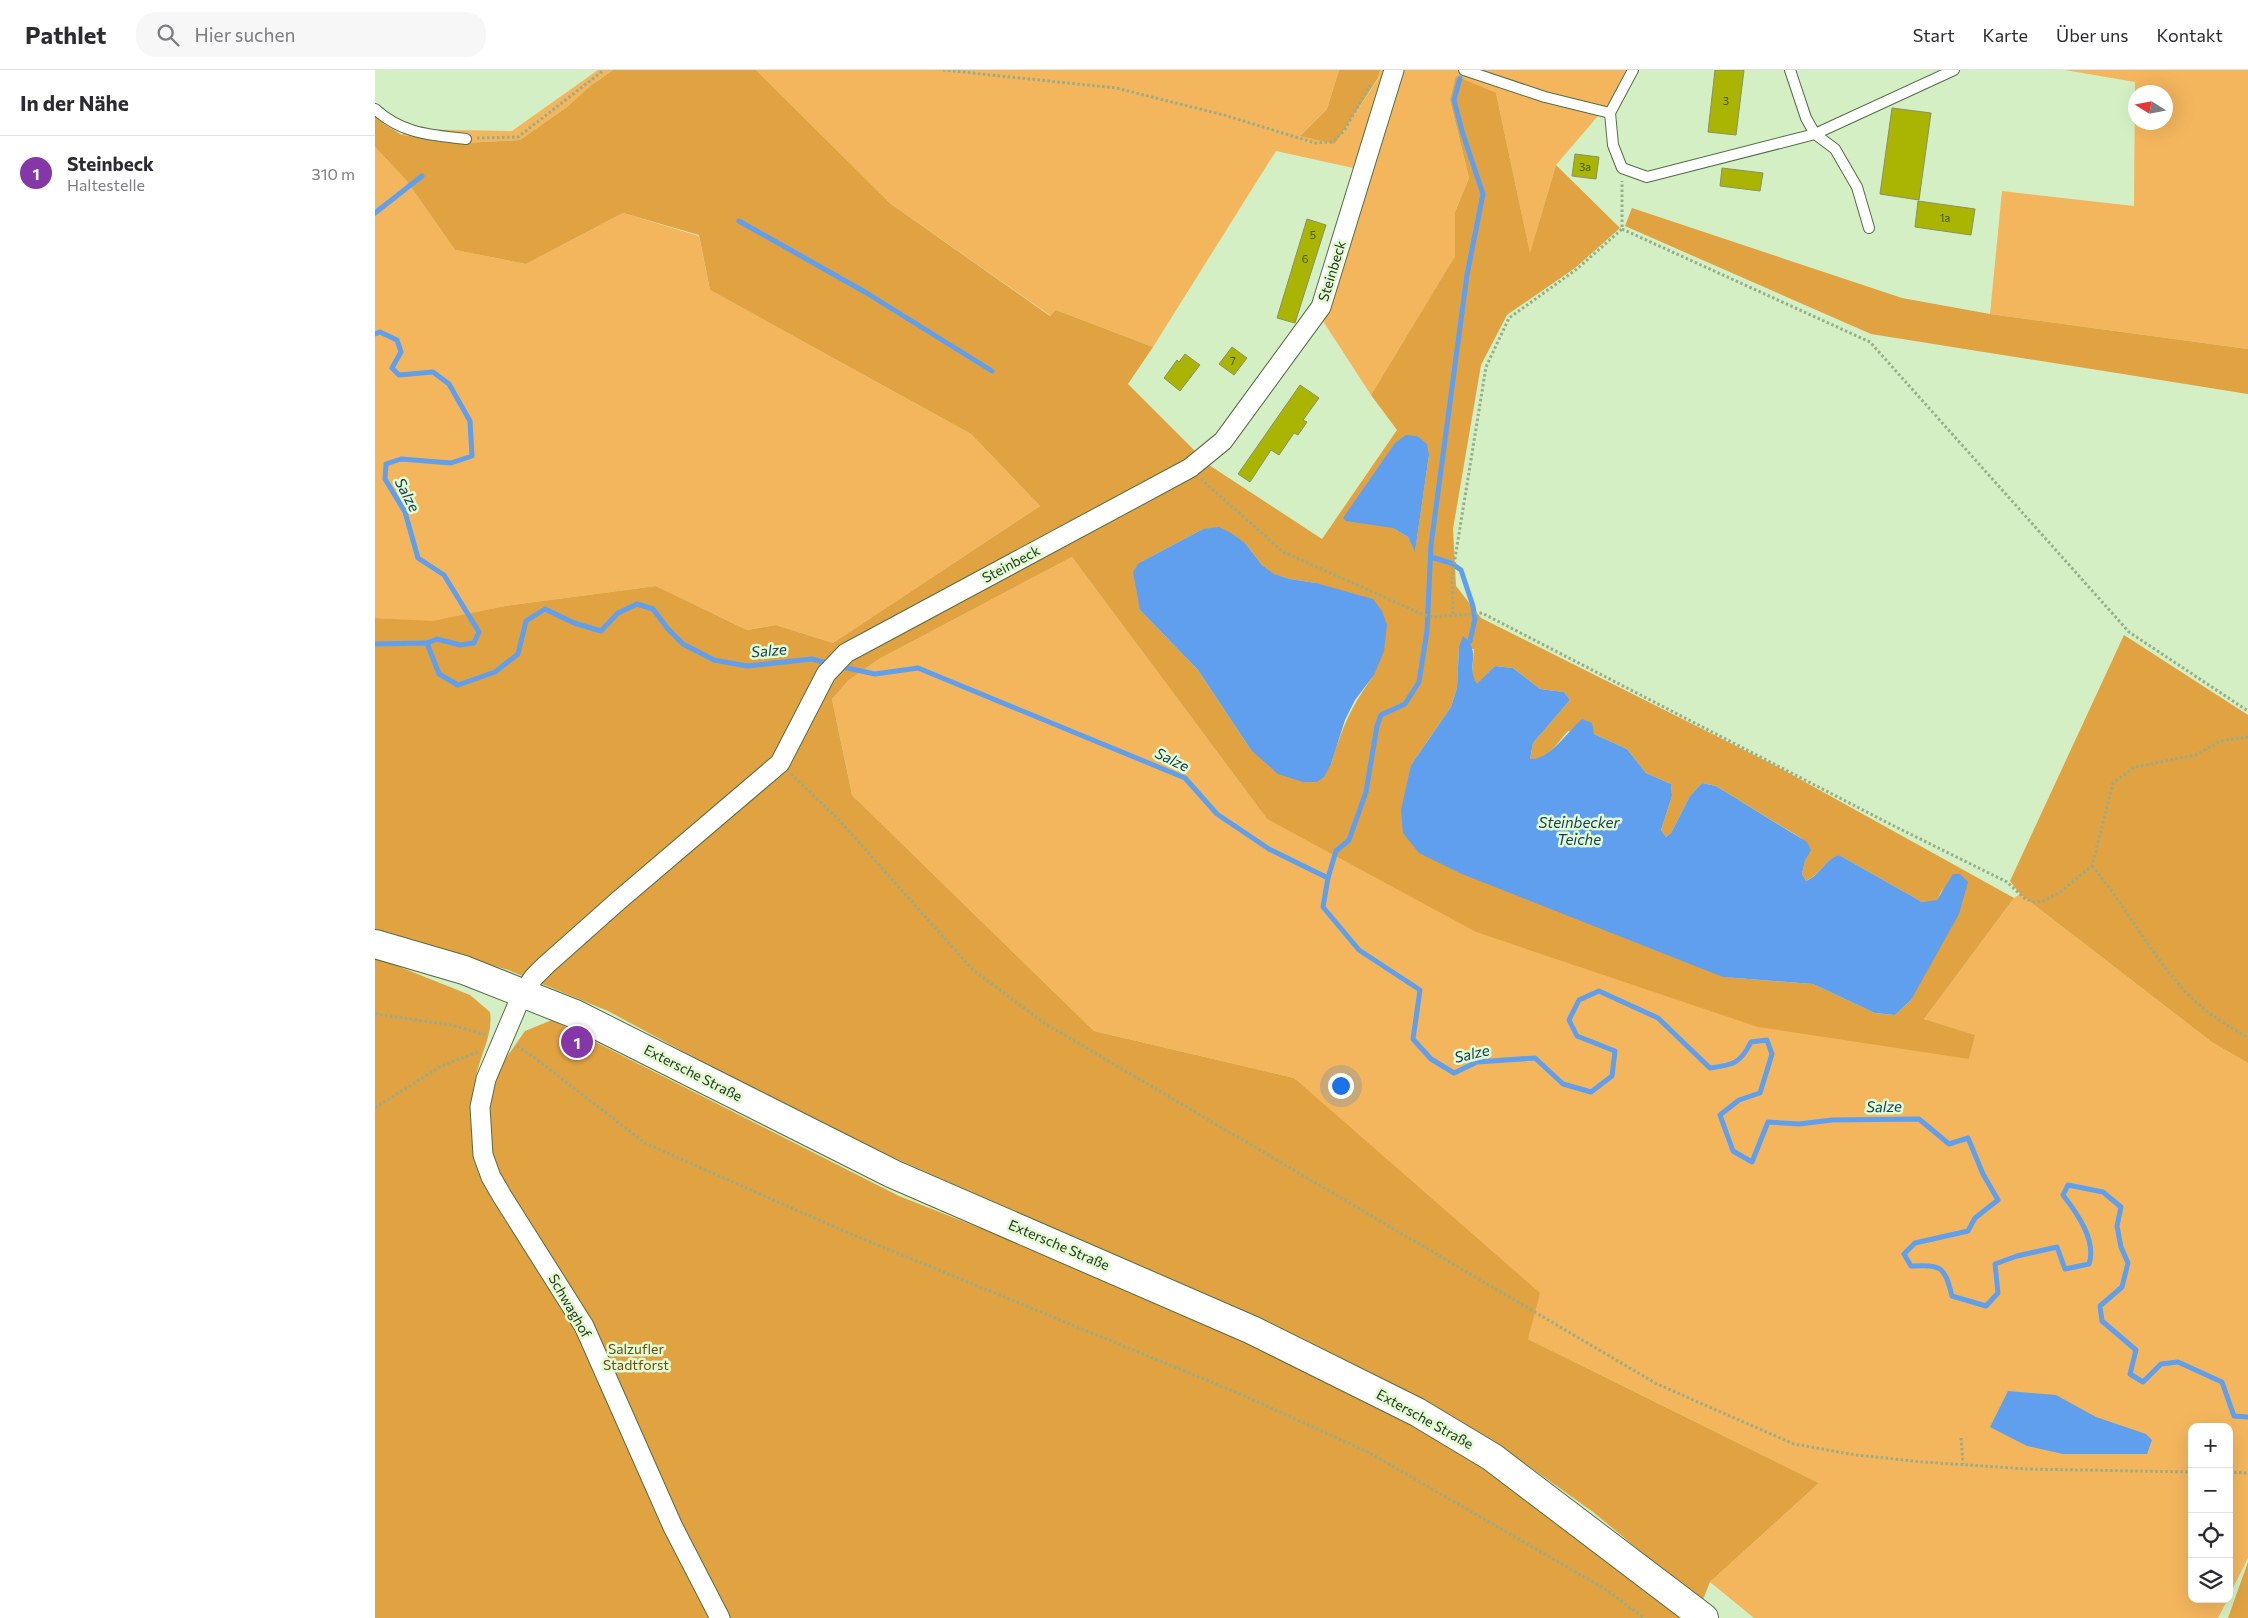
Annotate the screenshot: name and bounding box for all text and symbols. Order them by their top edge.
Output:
search box [136,12,486,57]
text: Pathlet [25,20,106,49]
icon: search [154,21,182,49]
text: Hier suchen [194,23,295,46]
text: Start [1913,24,1955,46]
text: Karte [1983,24,2028,46]
text: Über uns [2056,24,2129,46]
text: Kontakt [2157,24,2223,46]
north arrow [2128,85,2173,130]
text: In der Nähe [20,90,129,115]
house number: 3 [1723,94,1729,107]
text: Steinbeck [67,152,154,175]
house number: 3a [1579,160,1591,173]
text: 1 [32,164,40,183]
text: 310 m [312,164,355,183]
text: Haltestelle [67,175,145,194]
house number: 1a [1940,211,1950,224]
house number: 5 [1310,228,1316,241]
street label: Steinbeck [1314,238,1349,303]
house number: 6 [1302,252,1309,265]
house number: 7 [1230,354,1236,367]
water label: Salze [392,475,424,515]
street label: Steinbeck [979,541,1043,586]
water label: Salze [750,639,788,661]
water label: Salze [1152,743,1193,775]
water label: Steinbecker Teiche [1539,813,1620,848]
pin: 1 [561,1023,593,1061]
street label: Extersche Straße [641,1040,745,1105]
water label: Salze [1452,1040,1491,1066]
your location [1328,1073,1354,1099]
water label: Salze [1866,1097,1902,1115]
street label: Extersche Straße [1006,1216,1112,1273]
street label: Schwaghof [545,1271,596,1341]
park label: Salzufler Stadtforst [603,1340,669,1373]
street label: Extersche Straße [1374,1385,1477,1452]
map controls [2188,1423,2233,1603]
button: + [2188,1423,2233,1468]
button: − [2188,1468,2233,1513]
button: locate [2188,1513,2233,1558]
button: layers [2188,1558,2233,1603]

